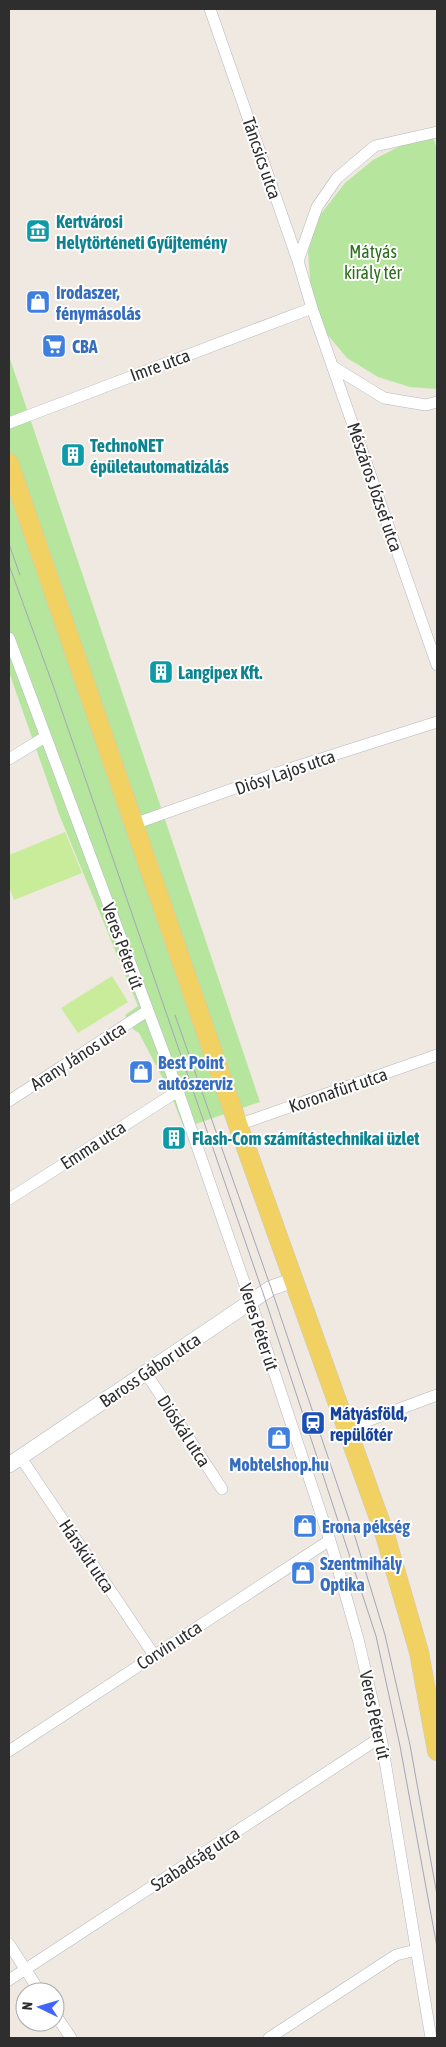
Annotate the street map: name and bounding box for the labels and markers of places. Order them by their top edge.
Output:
place label: Kertvárosi Helytörténeti Gyűjtemény [56,211,228,253]
museum icon: Kertvárosi Helytörténeti Gyűjtemény [25,218,51,244]
place label: Irodaszer, fénymásolás [55,282,142,324]
shop icon: Irodaszer, fénymásolás [25,289,51,315]
supermarket icon: CBA [41,333,67,359]
place label: CBA [72,336,98,357]
place label: TechnoNET épületautomatizálás [90,435,230,477]
building icon: TechnoNET épületautomatizálás [60,442,86,468]
building icon: Langipex Kft. [148,659,174,685]
place label: Langipex Kft. [178,662,262,683]
place label: Best Point autószerviz [158,1052,233,1094]
shop icon: Best Point autószerviz [128,1059,154,1085]
building icon: Flash-Com számítástechnikai üzlet [161,1125,187,1151]
place label: Flash-Com számítástechnikai üzlet [192,1128,420,1149]
place label: Mátyásföld, repülőtér [330,1403,407,1445]
station icon: Mátyásföld, repülőtér [300,1410,326,1436]
shop icon: Mobtelshop.hu [266,1425,292,1451]
place label: Mobtelshop.hu [229,1454,329,1475]
shop icon: Erona pékség [292,1513,318,1539]
place label: Erona pékség [322,1516,410,1537]
place label: Szentmihály Optika [320,1553,403,1595]
shop icon: Szentmihály Optika [290,1560,316,1586]

